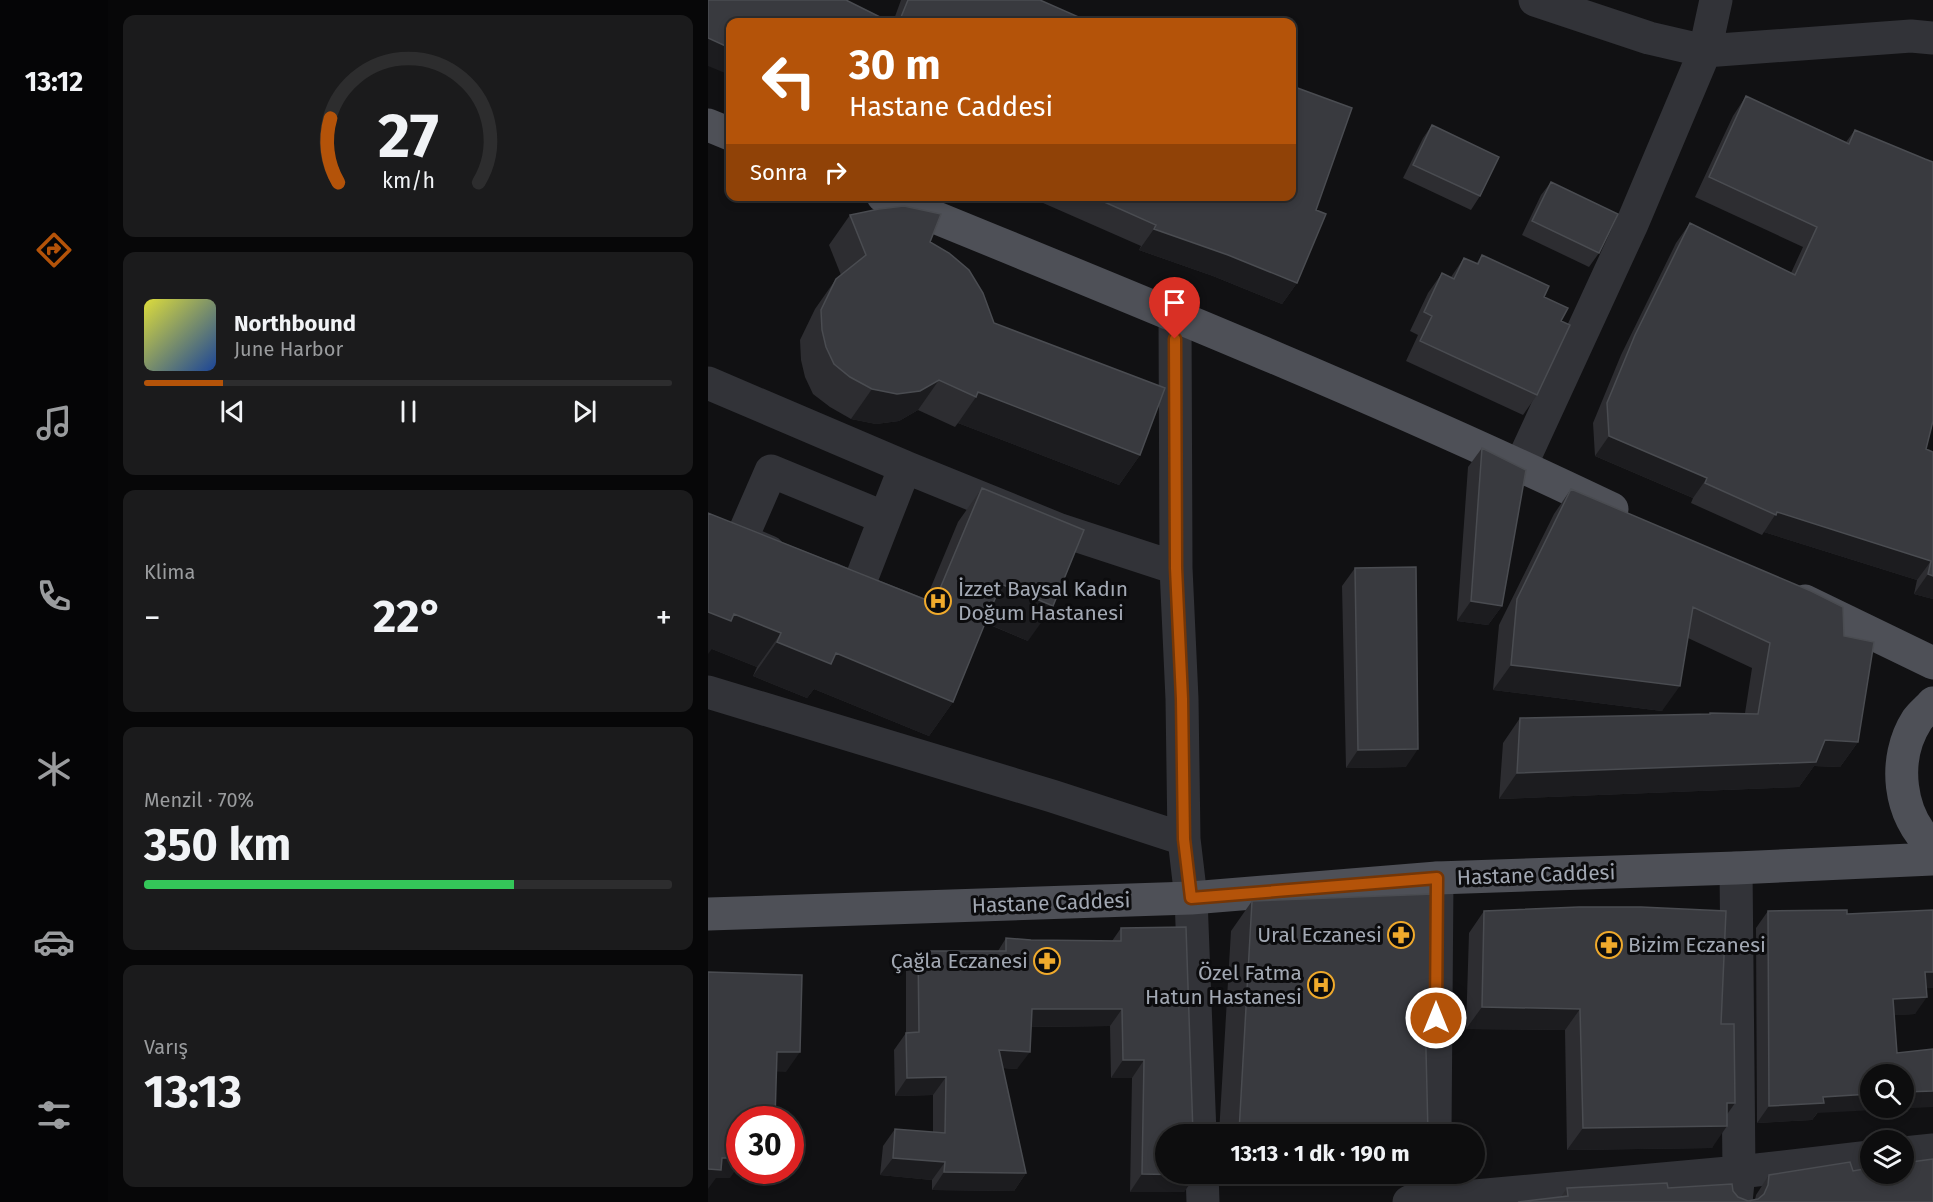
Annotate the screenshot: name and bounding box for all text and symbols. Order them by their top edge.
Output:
text: 30 m [849,40,941,90]
icon: left [750,42,828,120]
text: 13:12 [25,66,83,98]
text: Hastane Caddesi [849,91,1053,123]
text: 27 [378,99,438,174]
icon: right [819,156,852,189]
text: Sonra [750,159,807,186]
text: km/h [381,169,435,195]
icon: directions [33,229,75,271]
pin [1149,277,1200,339]
icon: arrive [1158,286,1191,319]
text: Northbound [234,310,356,337]
text: June Harbor [234,337,343,361]
icon: previous [216,395,249,428]
icon: pause [392,395,425,428]
icon: next [568,395,601,428]
icon: music [33,402,75,444]
text: Klima [144,560,195,584]
icon: phone [33,575,75,617]
place label: İzzet Baysal Kadın Doğum Hastanesi [958,576,1128,626]
hospital icon: İzzet Baysal Kadın Doğum Hastanesi [923,586,953,616]
text: 22° [373,590,443,644]
text: − [144,598,161,638]
text: + [656,598,672,638]
icon: climate [33,748,75,790]
text: Menzil · 70% [144,788,254,812]
text: 350 km [144,818,291,872]
street label: Hastane Caddesi [1456,859,1616,891]
street label: Hastane Caddesi [971,887,1131,919]
pharmacy icon: Ural Eczanesi [1386,920,1416,950]
icon: car [33,921,75,963]
place label: Ural Eczanesi [1257,922,1382,948]
pharmacy icon: Bizim Eczanesi [1594,930,1624,960]
place label: Bizim Eczanesi [1628,932,1766,958]
pharmacy icon: Çağla Eczanesi [1032,946,1062,976]
place label: Çağla Eczanesi [891,948,1028,974]
place label: Özel Fatma Hatun Hastanesi [1145,960,1302,1010]
hospital icon: Özel Fatma Hatun Hastanesi [1306,970,1336,1000]
position arrow [1404,986,1468,1050]
text: Varış [144,1035,188,1059]
map controls [1860,1064,1914,1184]
button: search [1860,1064,1914,1118]
text: 13:13 [144,1065,242,1119]
icon: filters [33,1094,75,1136]
speed limit sign: 30 [726,1106,804,1184]
button: layers [1860,1130,1914,1184]
text: 13:13 · 1 dk · 190 m [1230,1140,1410,1167]

